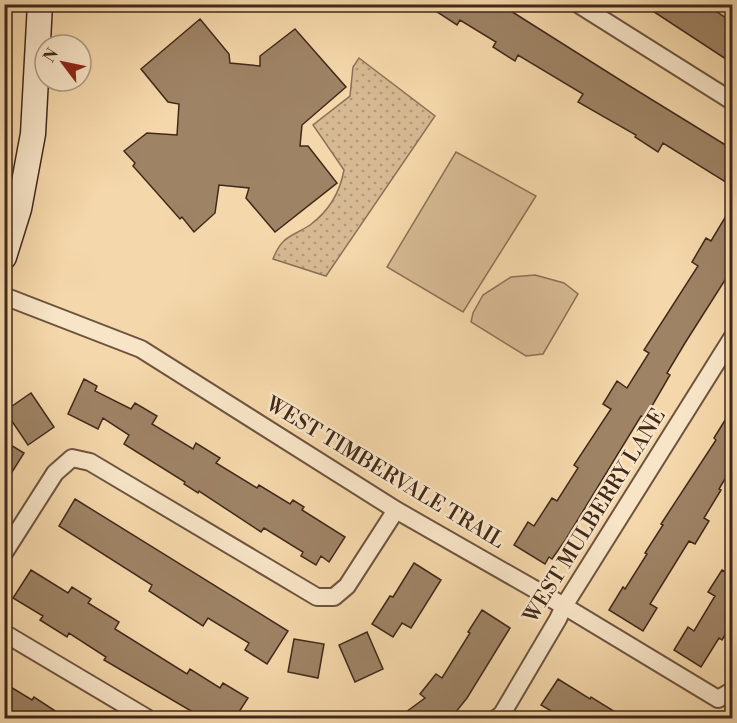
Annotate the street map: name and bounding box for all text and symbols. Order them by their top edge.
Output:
north arrow [33,33,93,93]
text: N [39,45,63,66]
street label: WEST TIMBERVALE TRAIL [260,391,509,555]
street label: WEST MULBERRY LANE [518,404,672,629]

